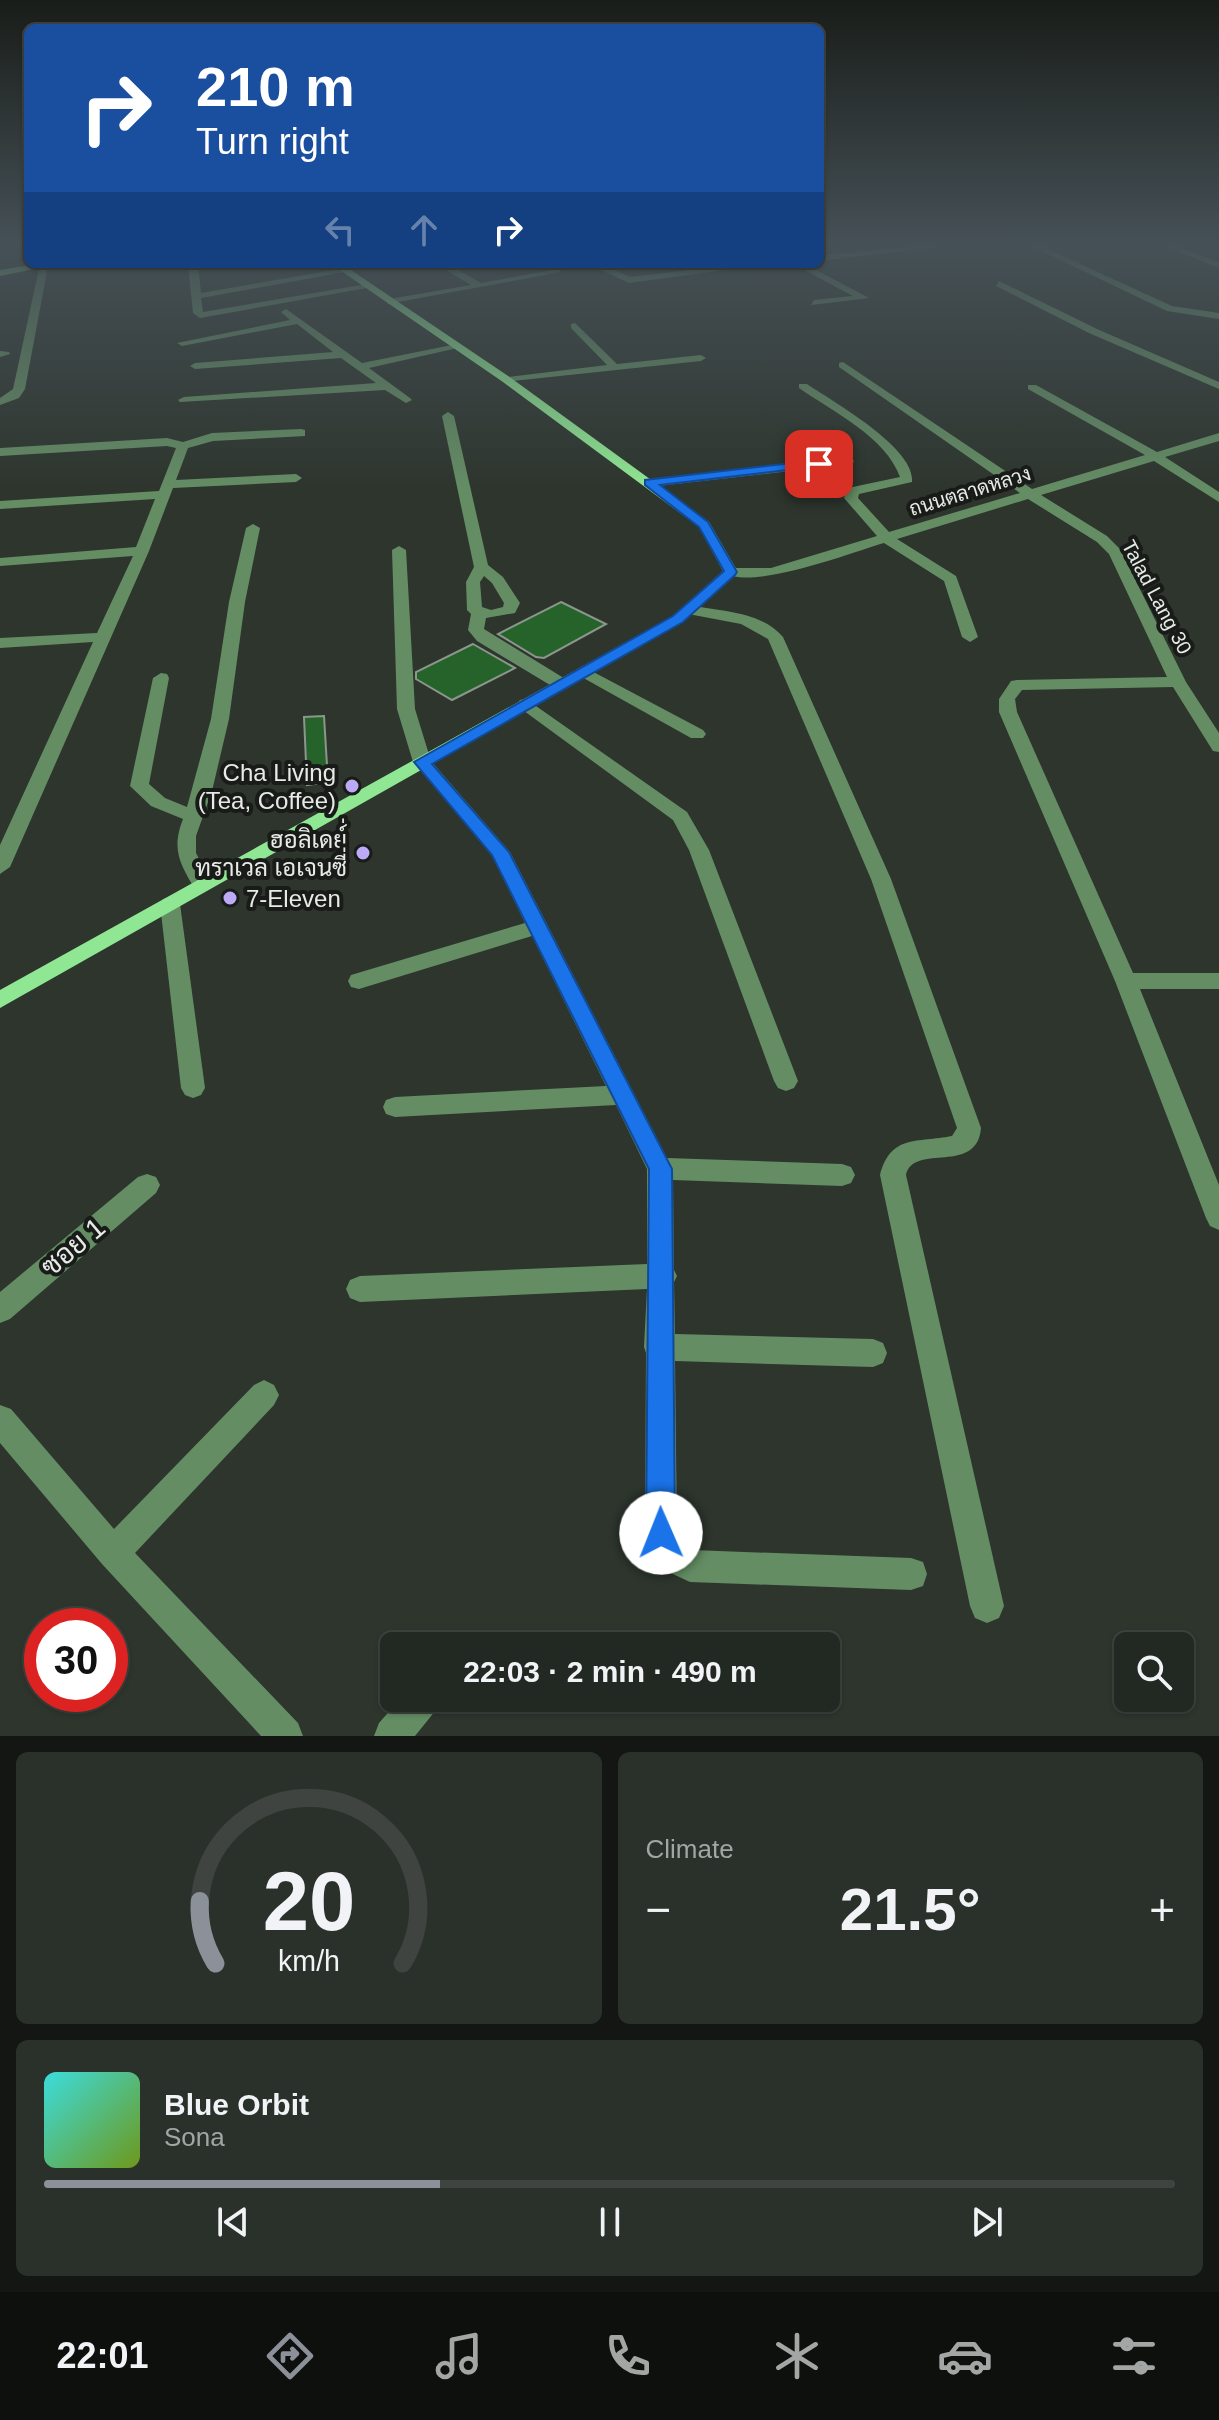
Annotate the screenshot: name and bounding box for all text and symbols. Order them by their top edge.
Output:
text: 210 m [196,55,355,118]
icon: right [64,56,168,160]
text: Turn right [196,121,349,162]
icon: left [318,208,362,252]
icon: ahead [402,208,446,252]
icon: right [486,208,530,252]
pin [785,430,853,498]
icon: arrive [797,442,841,486]
street label: ถนนตลาดหลวง [907,462,1033,520]
street label: Talad Lang 30 [1118,536,1196,658]
place label: Cha Living (Tea, Coffee) [198,759,336,814]
marker: Cha Living (Tea, Coffee) [343,777,361,795]
place label: ฮอลิเดย์่ ทราเวล เอเจนซี่ [195,818,347,881]
marker: ฮอลิเดย์่ ทราเวล เอเจนซี่ [354,844,372,862]
place label: 7-Eleven [246,885,341,912]
marker: 7-Eleven [221,889,239,907]
street label: ซอย 1 [35,1212,111,1282]
position arrow [619,1491,703,1575]
speed limit sign: 30 [24,1608,128,1712]
map controls [1114,1632,1194,1712]
button: search [1114,1632,1194,1712]
text: 22:03 · 2 min · 490 m [463,1655,757,1688]
text: Climate [646,1834,734,1864]
text: 20 [262,1855,355,1948]
text: 21.5° [840,1876,981,1943]
text: − [646,1885,671,1934]
text: + [1149,1885,1175,1934]
text: km/h [278,1945,340,1977]
text: Blue Orbit [164,2088,309,2121]
text: Sona [164,2122,225,2152]
icon: previous [211,2200,255,2244]
icon: pause [588,2200,632,2244]
icon: next [965,2200,1009,2244]
icon: directions [262,2328,318,2384]
icon: music [431,2328,487,2384]
icon: phone [600,2328,656,2384]
icon: climate [769,2328,825,2384]
icon: car [937,2328,993,2384]
icon: filters [1106,2328,1162,2384]
text: 22:01 [56,2335,149,2376]

